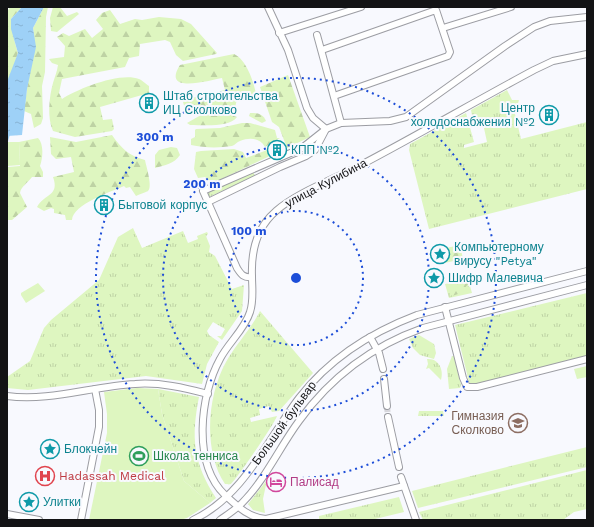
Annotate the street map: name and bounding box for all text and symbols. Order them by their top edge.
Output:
place label: Штаб строительства ИЦ Сколково [163,89,278,117]
building icon: Штаб строительства ИЦ Сколково [138,92,160,114]
place label: Центр холодоснабжения №2 [411,101,535,129]
building icon: Центр холодоснабжения №2 [538,104,560,126]
text: 300 m [136,130,174,144]
building icon: КПП №2 [266,139,288,161]
place label: КПП №2 [291,143,339,157]
street label: улица Кулибина [283,155,369,210]
text: 200 m [183,177,221,191]
building icon: Бытовой корпус [93,194,115,216]
place label: Бытовой корпус [118,198,207,212]
text: 100 m [231,224,267,238]
place label: Компьютерному вирусу "Petya" [454,240,544,268]
place icon: Компьютерному вирусу "Petya" [429,243,451,265]
place icon: Шифр Малевича [423,267,445,289]
centre of rings [289,271,303,285]
place label: Шифр Малевича [448,271,543,285]
street label: Большой бульвар [249,378,319,467]
place label: Гимназия Сколково [451,409,504,437]
school or university icon: Гимназия Сколково [507,412,529,434]
place icon: Блокчейн [39,438,61,460]
place label: Блокчейн [64,442,117,456]
sports icon: Школа тенниса [128,445,150,467]
place label: Школа тенниса [153,449,239,463]
hospital icon: Hadassah Medical [34,465,56,487]
place label: Hadassah Medical [59,469,165,483]
hotel icon: Палисад [265,471,287,493]
place label: Палисад [290,475,339,489]
place icon: Улитки [18,491,40,513]
place label: Улитки [43,495,81,509]

